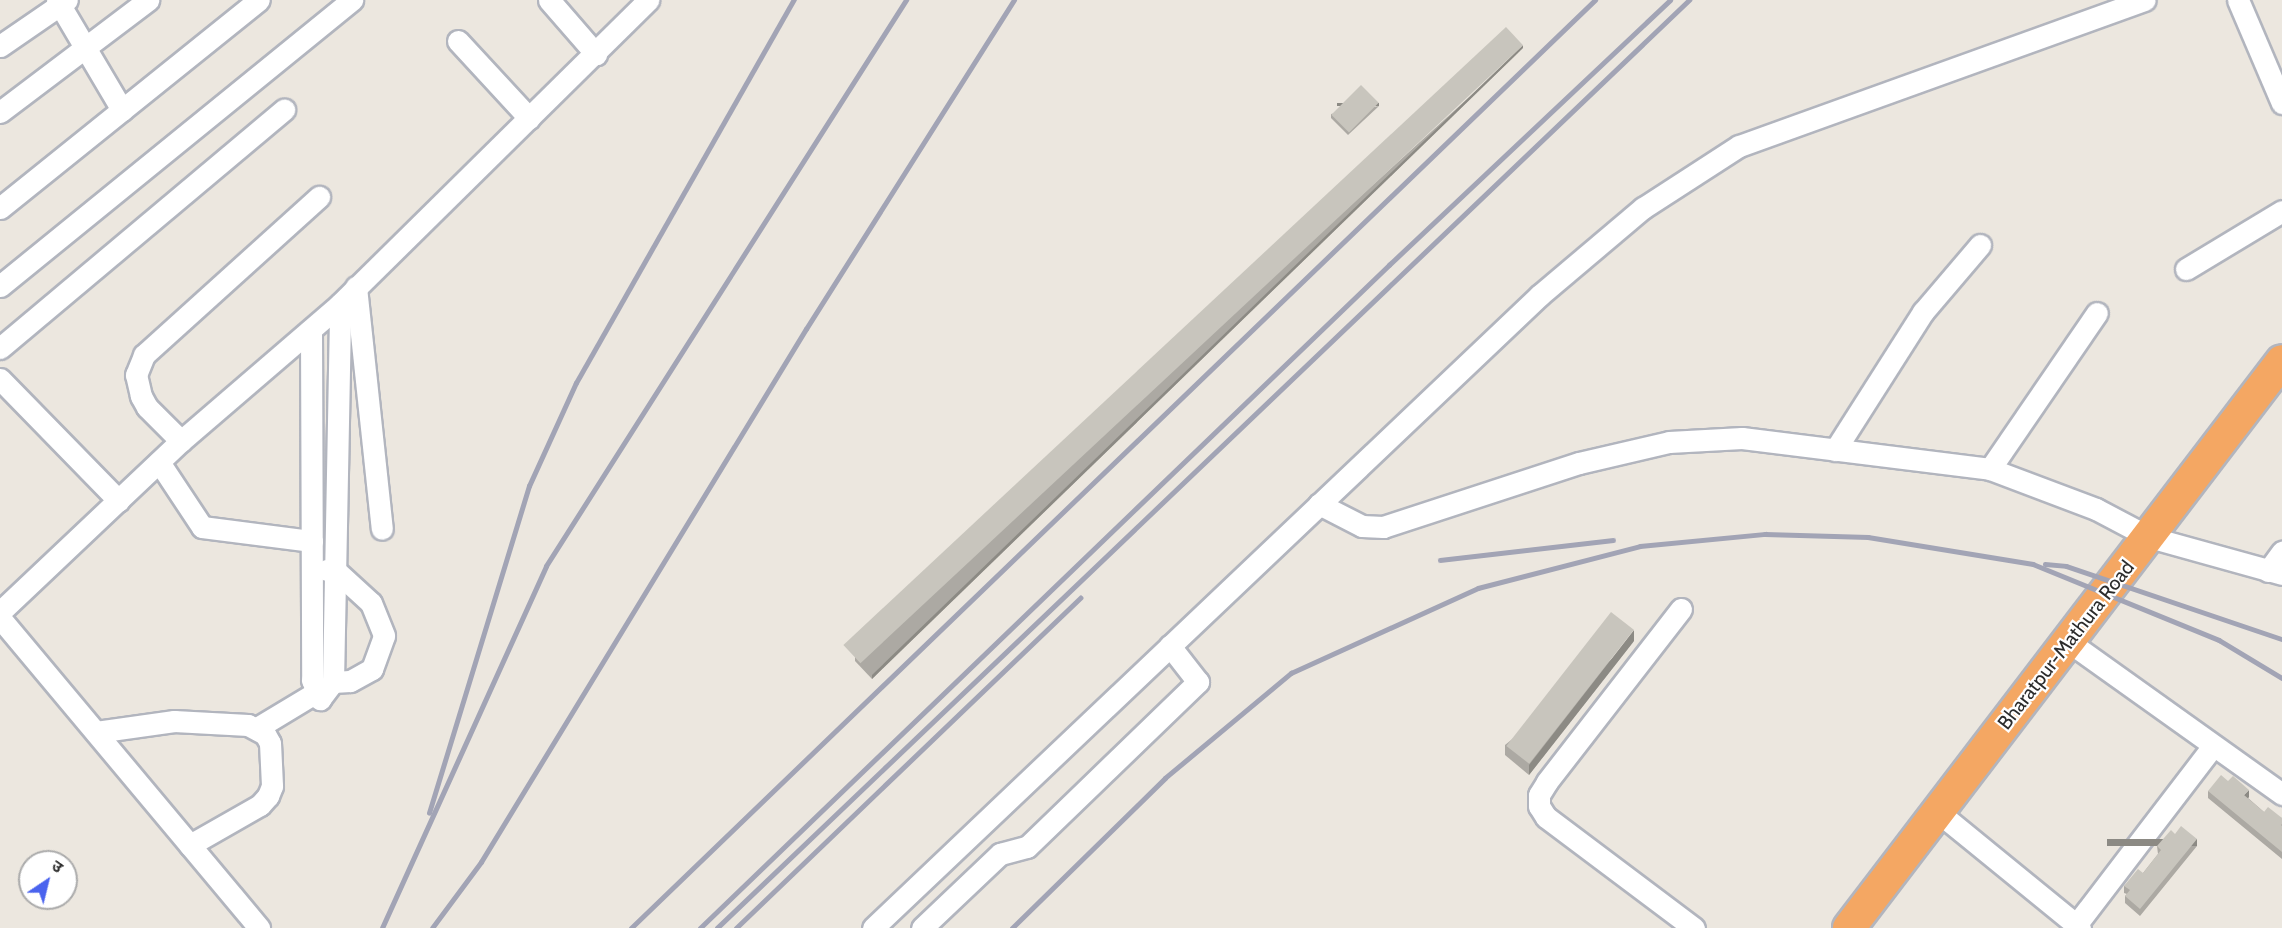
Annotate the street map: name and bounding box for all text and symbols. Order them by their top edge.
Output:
street label: Bharatpur-Mathura Road [1993,556,2139,734]
north arrow [18,850,78,910]
text: उ [48,856,67,877]

